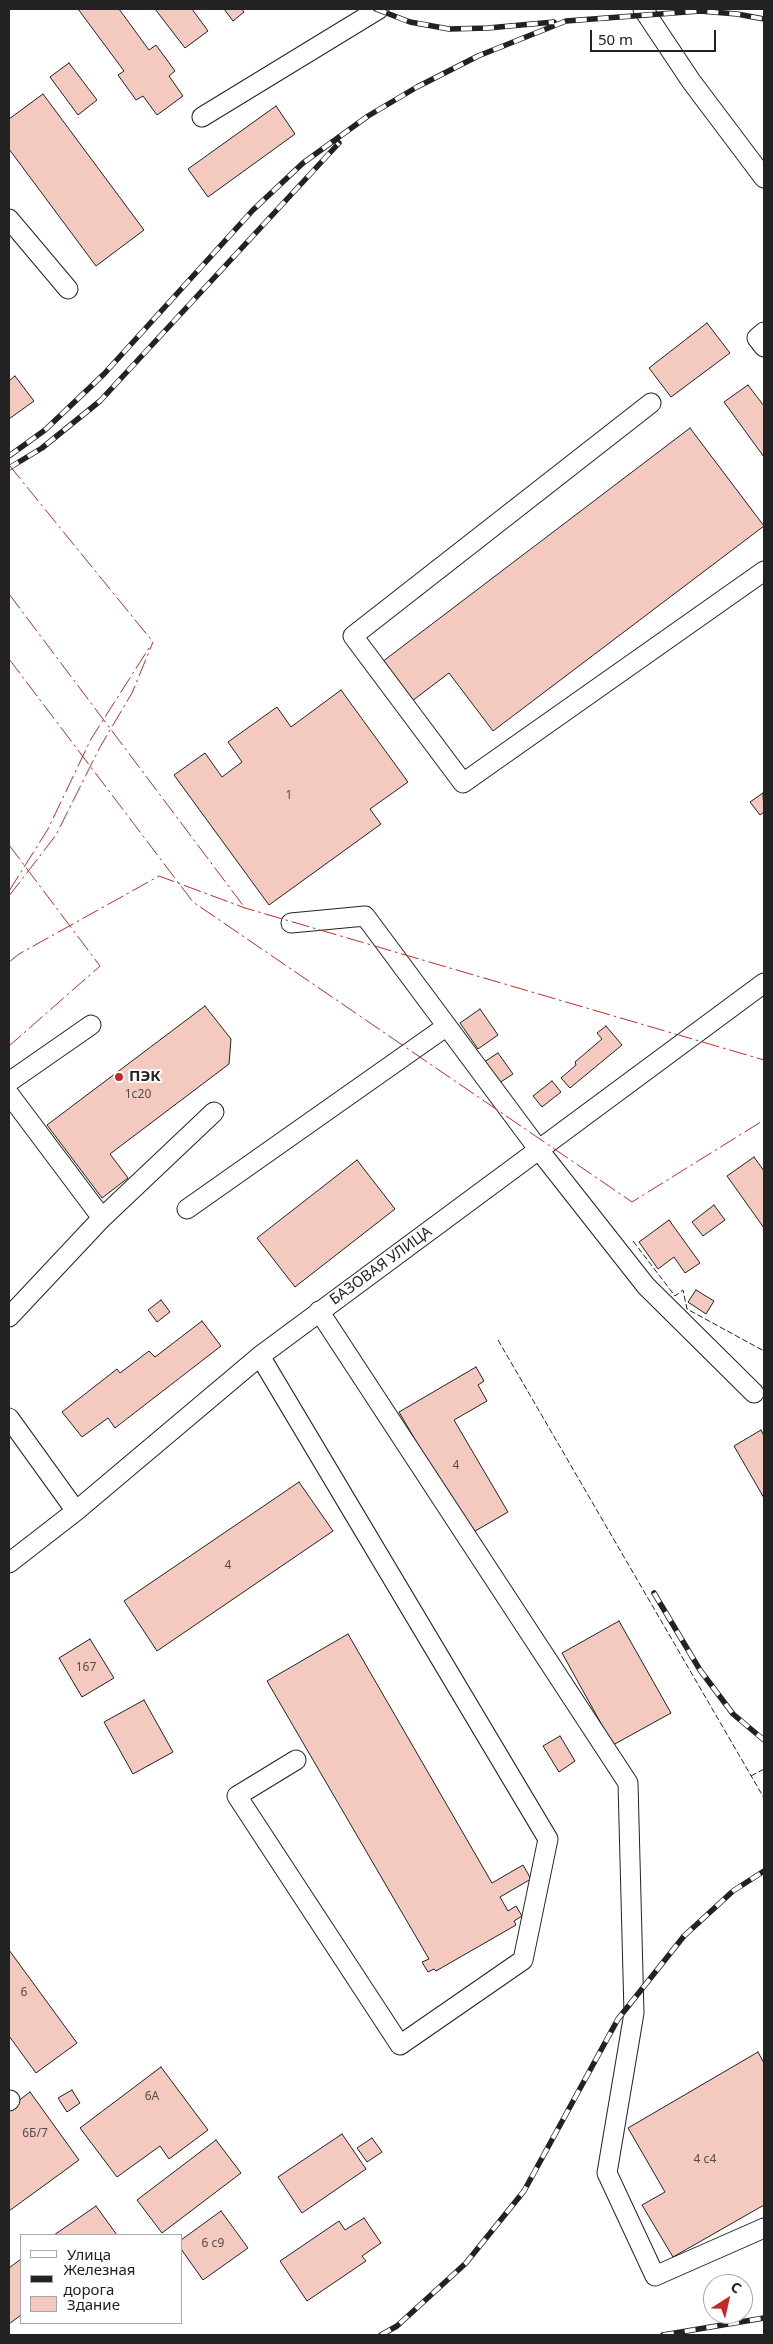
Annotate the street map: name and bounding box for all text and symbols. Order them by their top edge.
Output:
scale bar [593,20,719,52]
text: 50 m [598,29,633,49]
house number: 1 [286,789,292,803]
place label: ПЭК [129,1068,161,1086]
marker: ПЭК [113,1071,125,1083]
house number: 1с20 [125,1088,151,1102]
street label: БАЗОВАЯ УЛИЦА [326,1223,436,1309]
house number: 4 [453,1459,459,1473]
house number: 4 [225,1559,231,1573]
house number: 167 [76,1661,96,1675]
house number: 6 [21,1986,27,2000]
house number: 6А [145,2090,159,2104]
house number: 6Б/7 [22,2127,48,2141]
house number: 4 с4 [694,2153,716,2167]
legend [20,2234,182,2324]
house number: 6 с9 [202,2237,224,2251]
text: Улица [67,2244,111,2264]
text: Железная дорога [63,2259,136,2299]
north arrow [703,2274,753,2324]
text: С [727,2277,745,2297]
text: Здание [67,2294,120,2314]

